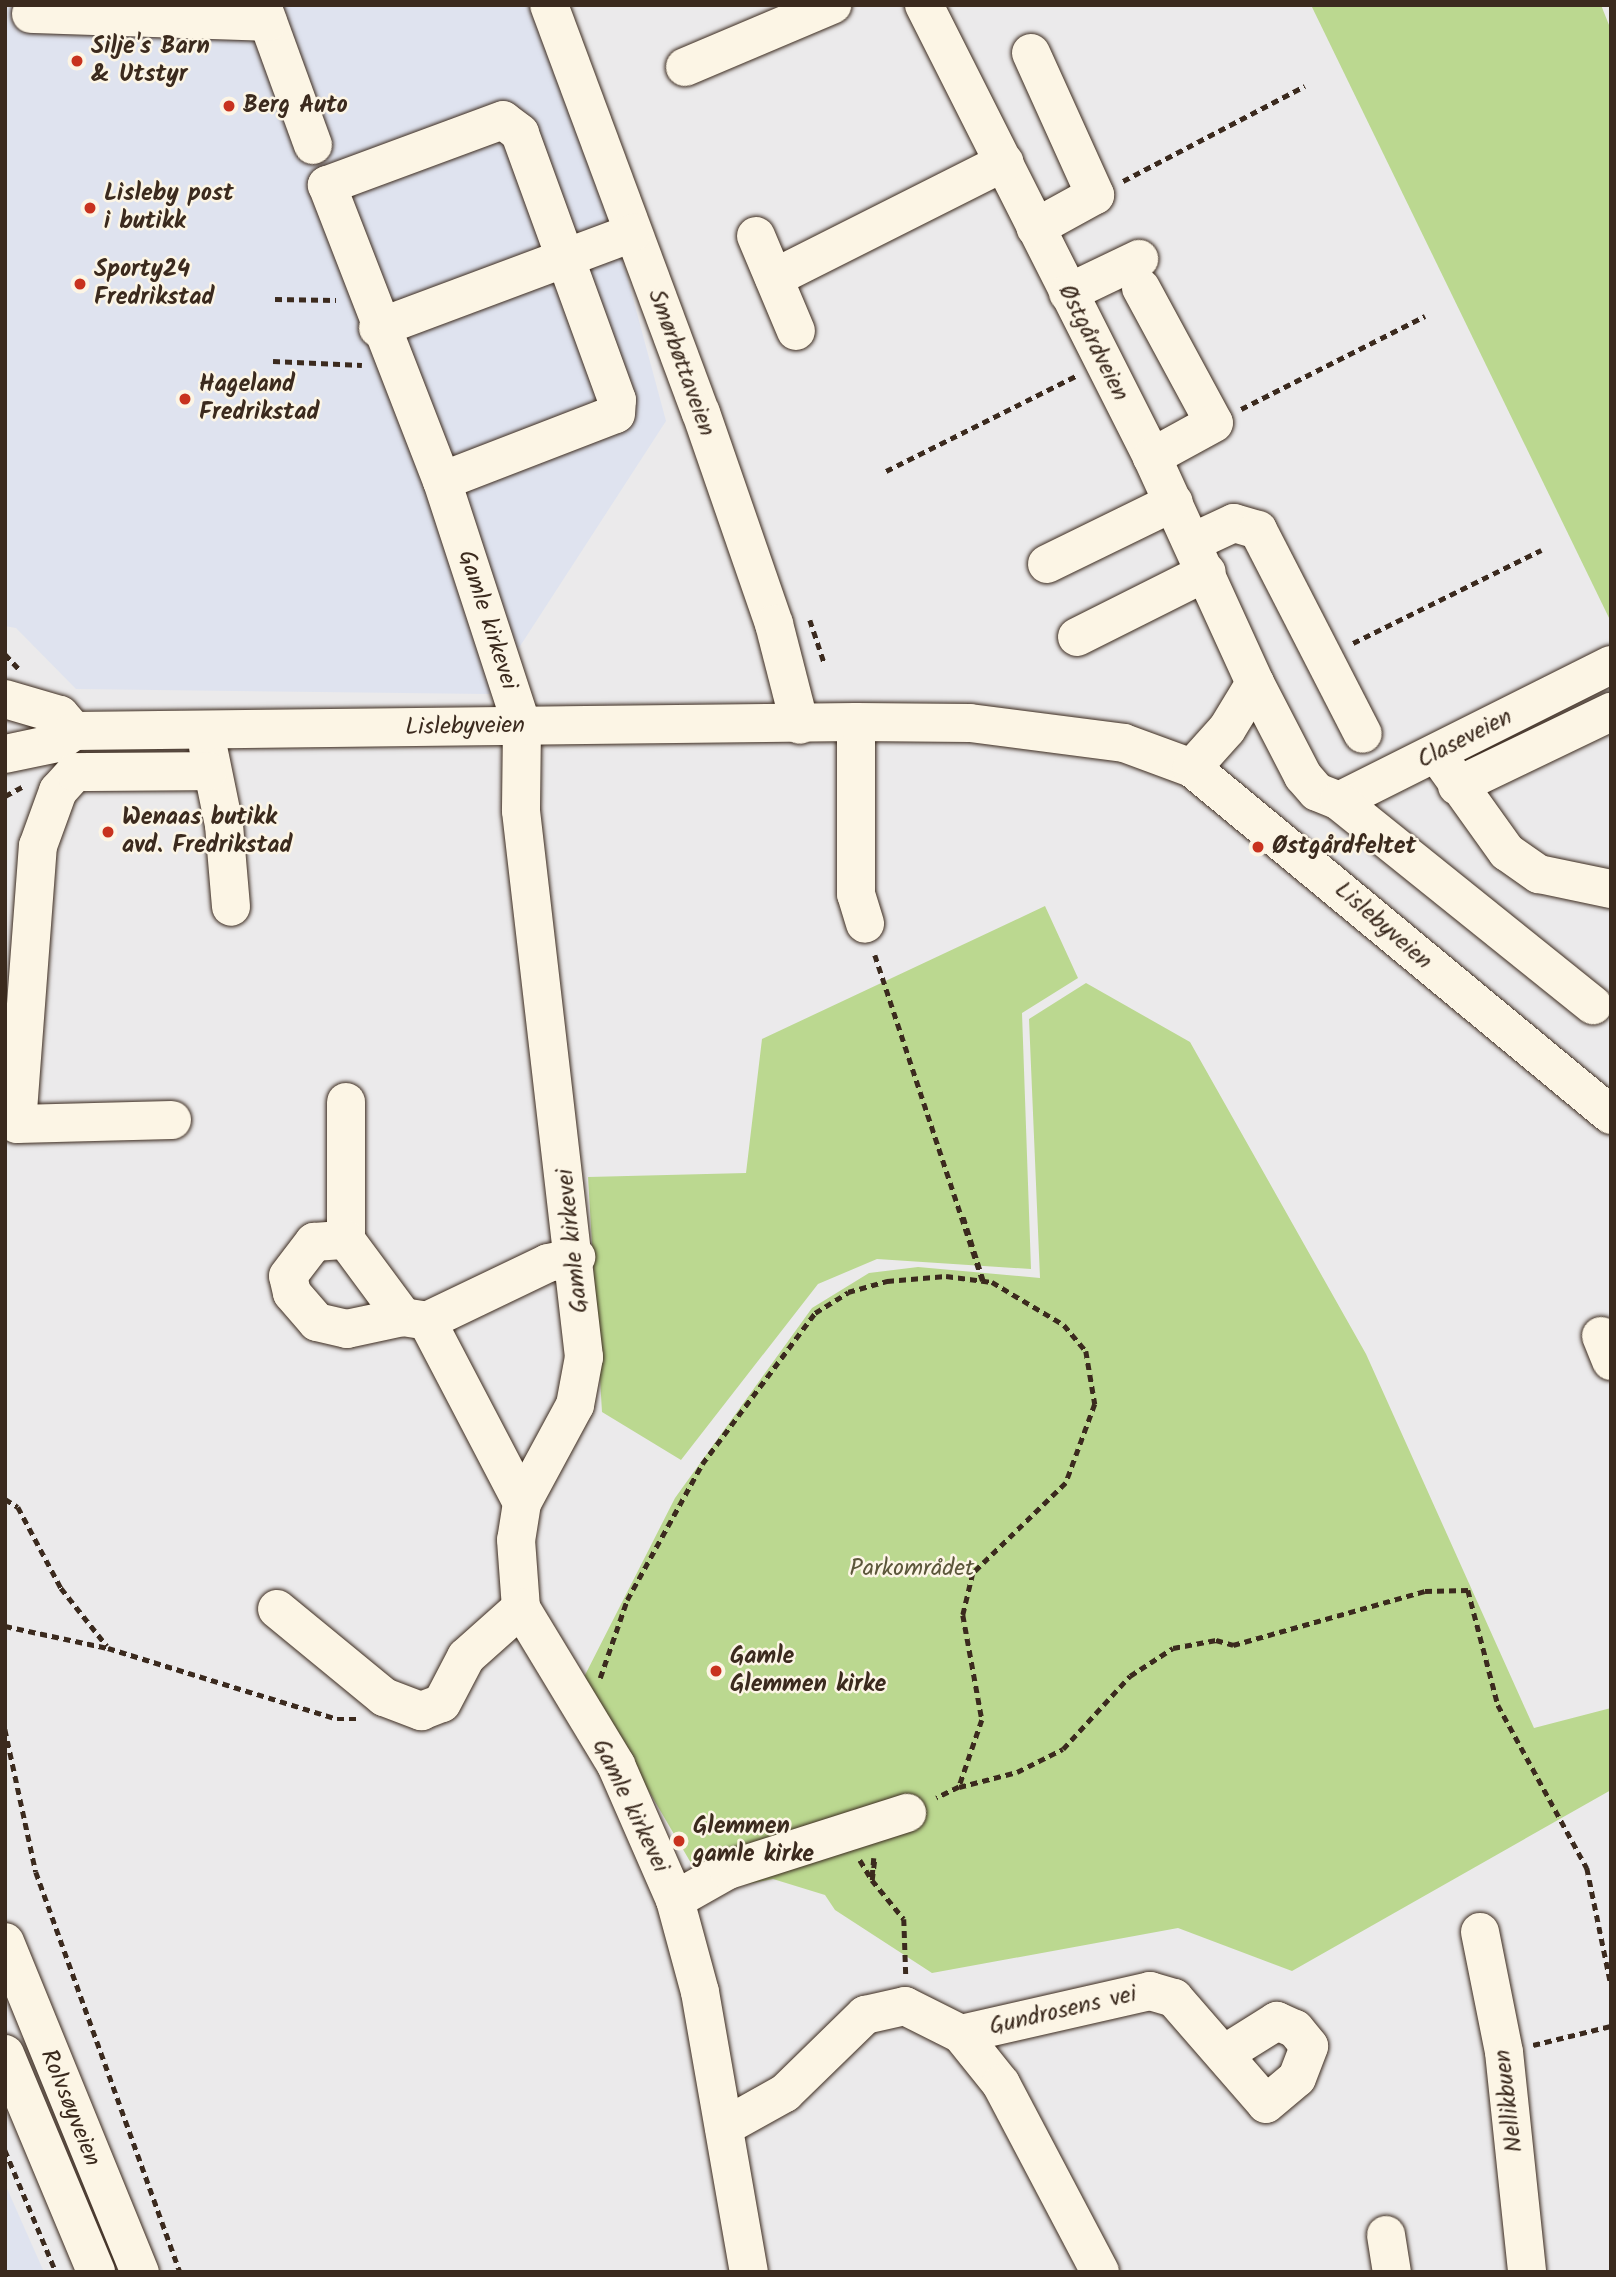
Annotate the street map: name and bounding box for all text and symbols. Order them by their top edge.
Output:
place label: Silje's Barn & Utstyr [91,33,210,89]
marker: Silje's Barn & Utstyr [69,53,85,69]
place label: Berg Auto [243,92,348,120]
marker: Berg Auto [221,98,237,114]
place label: Lisleby post i butikk [104,180,234,236]
marker: Lisleby post i butikk [82,200,98,216]
place label: Sporty24 Fredrikstad [94,256,214,312]
marker: Sporty24 Fredrikstad [72,276,88,292]
street label: Østgårdveien [1051,280,1135,406]
street label: Smørbøttaveien [641,286,721,440]
place label: Hageland Fredrikstad [199,371,319,427]
marker: Hageland Fredrikstad [177,391,193,407]
street label: Gamle kirkevei [451,547,523,693]
street label: Claseveien [1413,703,1517,775]
street label: Lislebyveien [405,712,525,742]
place label: Wenaas butikk avd. Fredrikstad [122,804,293,860]
marker: Wenaas butikk avd. Fredrikstad [100,824,116,840]
place label: Østgårdfeltet [1272,833,1416,861]
marker: Østgårdfeltet [1250,839,1266,855]
street label: Lislebyveien [1328,876,1438,976]
street label: Gamle kirkevei [551,1167,595,1315]
park label: Parkområdet [850,1555,974,1583]
place label: Gamle Glemmen kirke [730,1643,886,1699]
marker: Gamle Glemmen kirke [708,1663,724,1679]
street label: Gamle kirkevei [585,1735,675,1877]
place label: Glemmen gamle kirke [693,1813,814,1869]
marker: Glemmen gamle kirke [671,1833,687,1849]
street label: Gundrosens vei [987,1980,1139,2042]
street label: Rolvsøyveien [34,2045,106,2171]
street label: Nellikbuen [1488,2048,1530,2154]

